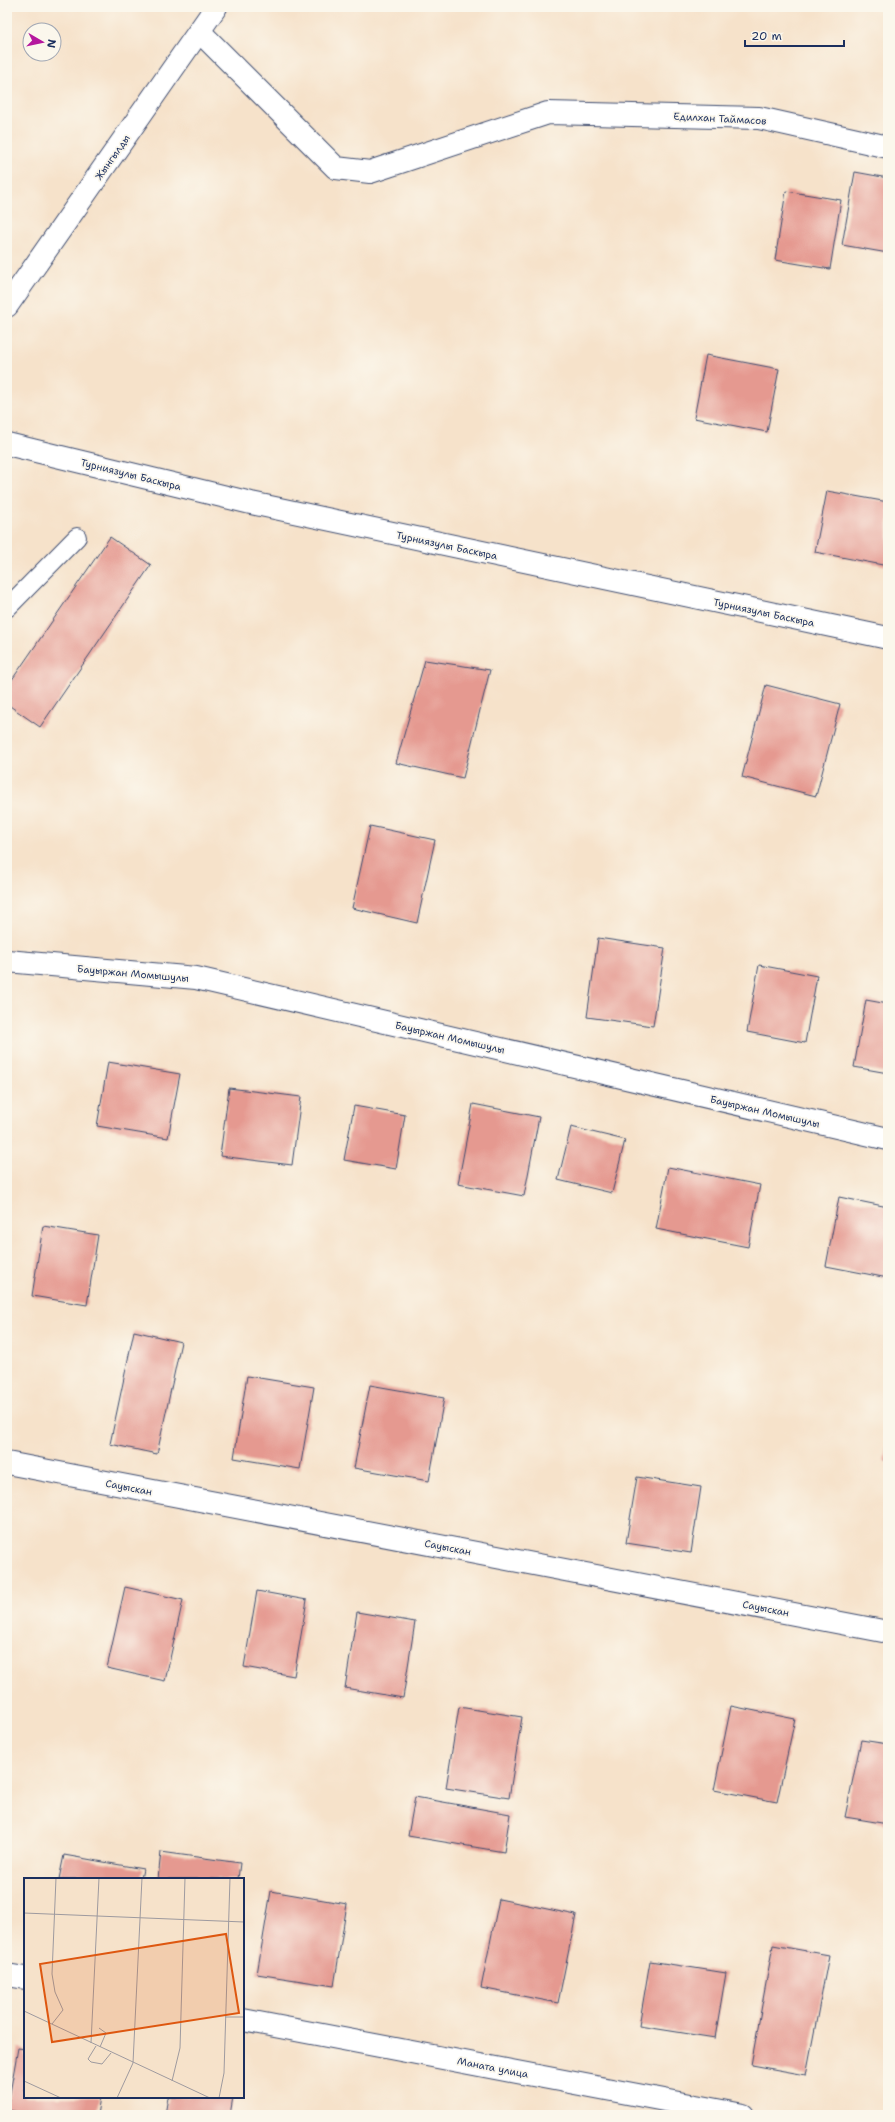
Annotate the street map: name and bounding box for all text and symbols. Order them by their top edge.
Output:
north arrow [22,22,62,62]
scale bar [745,22,844,48]
text: 20 m [751,28,782,44]
text: N [43,38,59,49]
street label: Едилхан Таймасов [673,110,767,127]
street label: Жынгылды [92,132,133,183]
street label: Турниязулы Баскыра [79,456,183,493]
street label: Турниязулы Баскыра [395,528,500,563]
street label: Турниязулы Баскыра [712,595,817,630]
street label: Бауыржан Момышулы [77,962,189,985]
street label: Бауыржан Момышулы [394,1019,506,1056]
street label: Бауыржан Момышулы [709,1093,821,1130]
street label: Сауыскан [105,1477,153,1498]
street label: Сауыскан [424,1537,472,1558]
street label: Сауыскан [742,1598,790,1619]
inset map [24,1878,244,2098]
street label: Маната улица [456,2054,530,2081]

